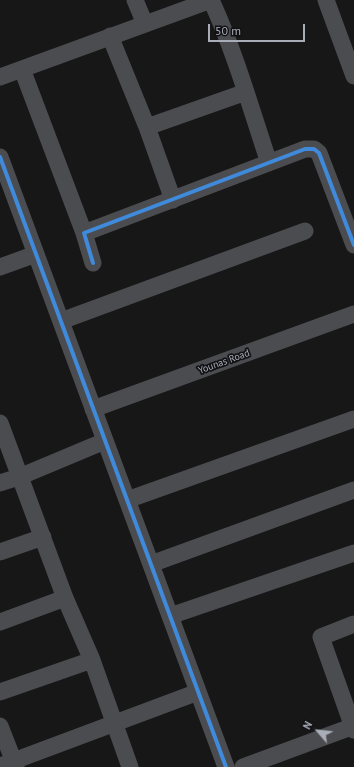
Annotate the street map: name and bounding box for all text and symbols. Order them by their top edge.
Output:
scale bar [210,16,307,42]
text: 50 m [215,23,241,38]
street label: Younas Road [197,347,251,377]
north arrow [298,711,338,751]
text: N [300,719,315,732]

